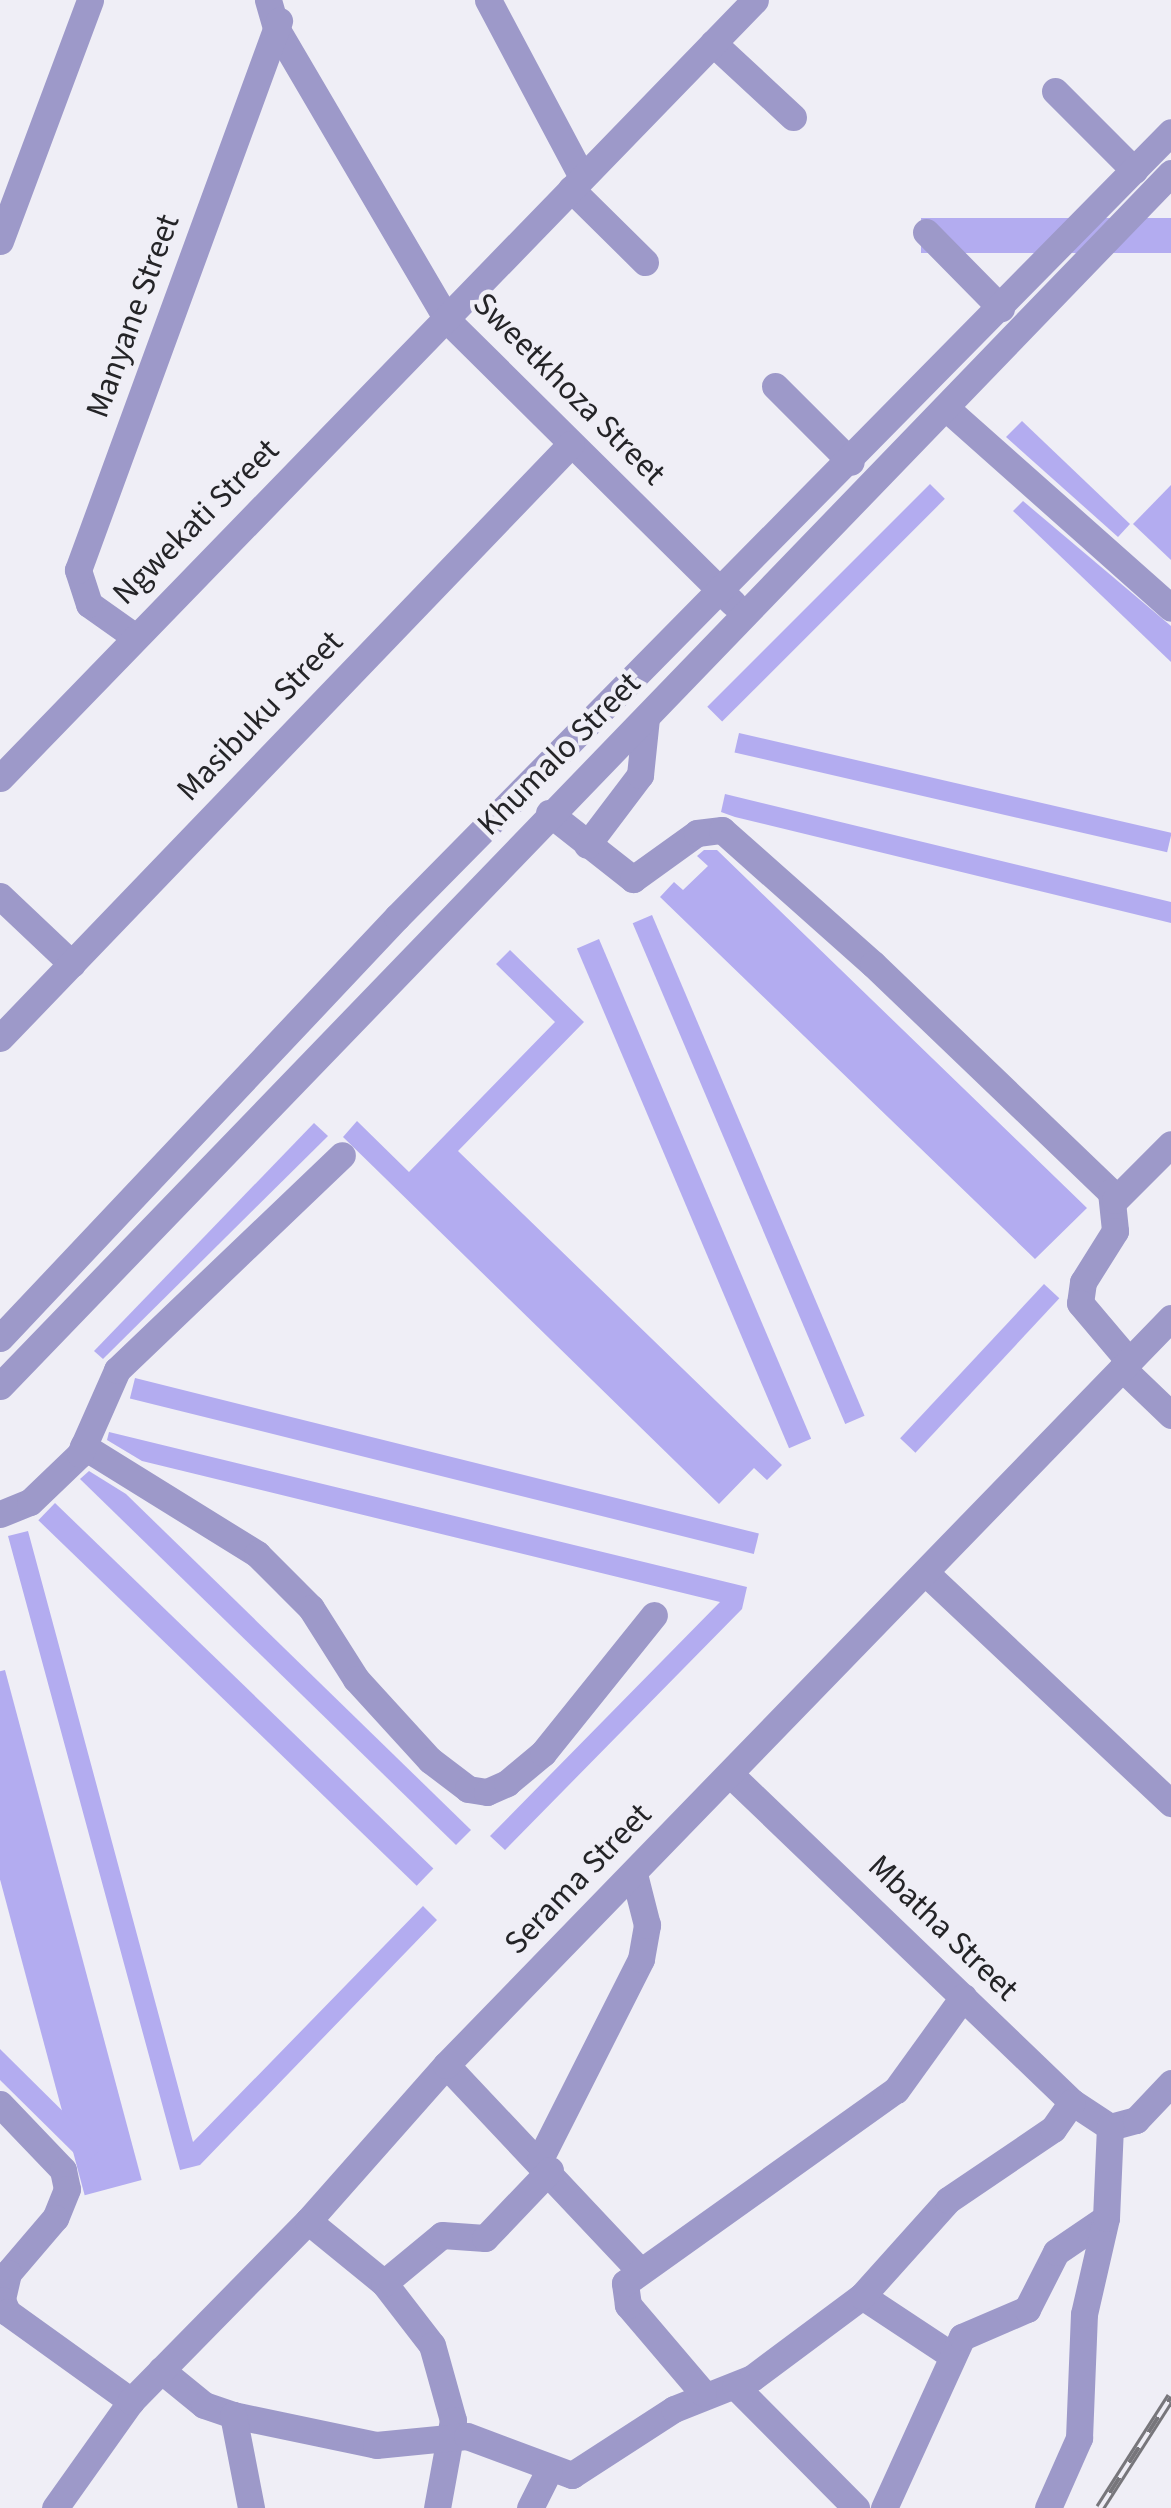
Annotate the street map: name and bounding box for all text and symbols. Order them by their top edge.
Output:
street label: Manyane Street [78,209,188,423]
street label: Sweetkhoza Street [465,285,673,493]
street label: Ngwekati Street [105,431,287,613]
street label: Masibuku Street [169,622,351,810]
street label: Khumalo Street [469,664,649,844]
street label: Serama Street [496,1795,660,1963]
street label: Mbatha Street [860,1847,1026,2009]

